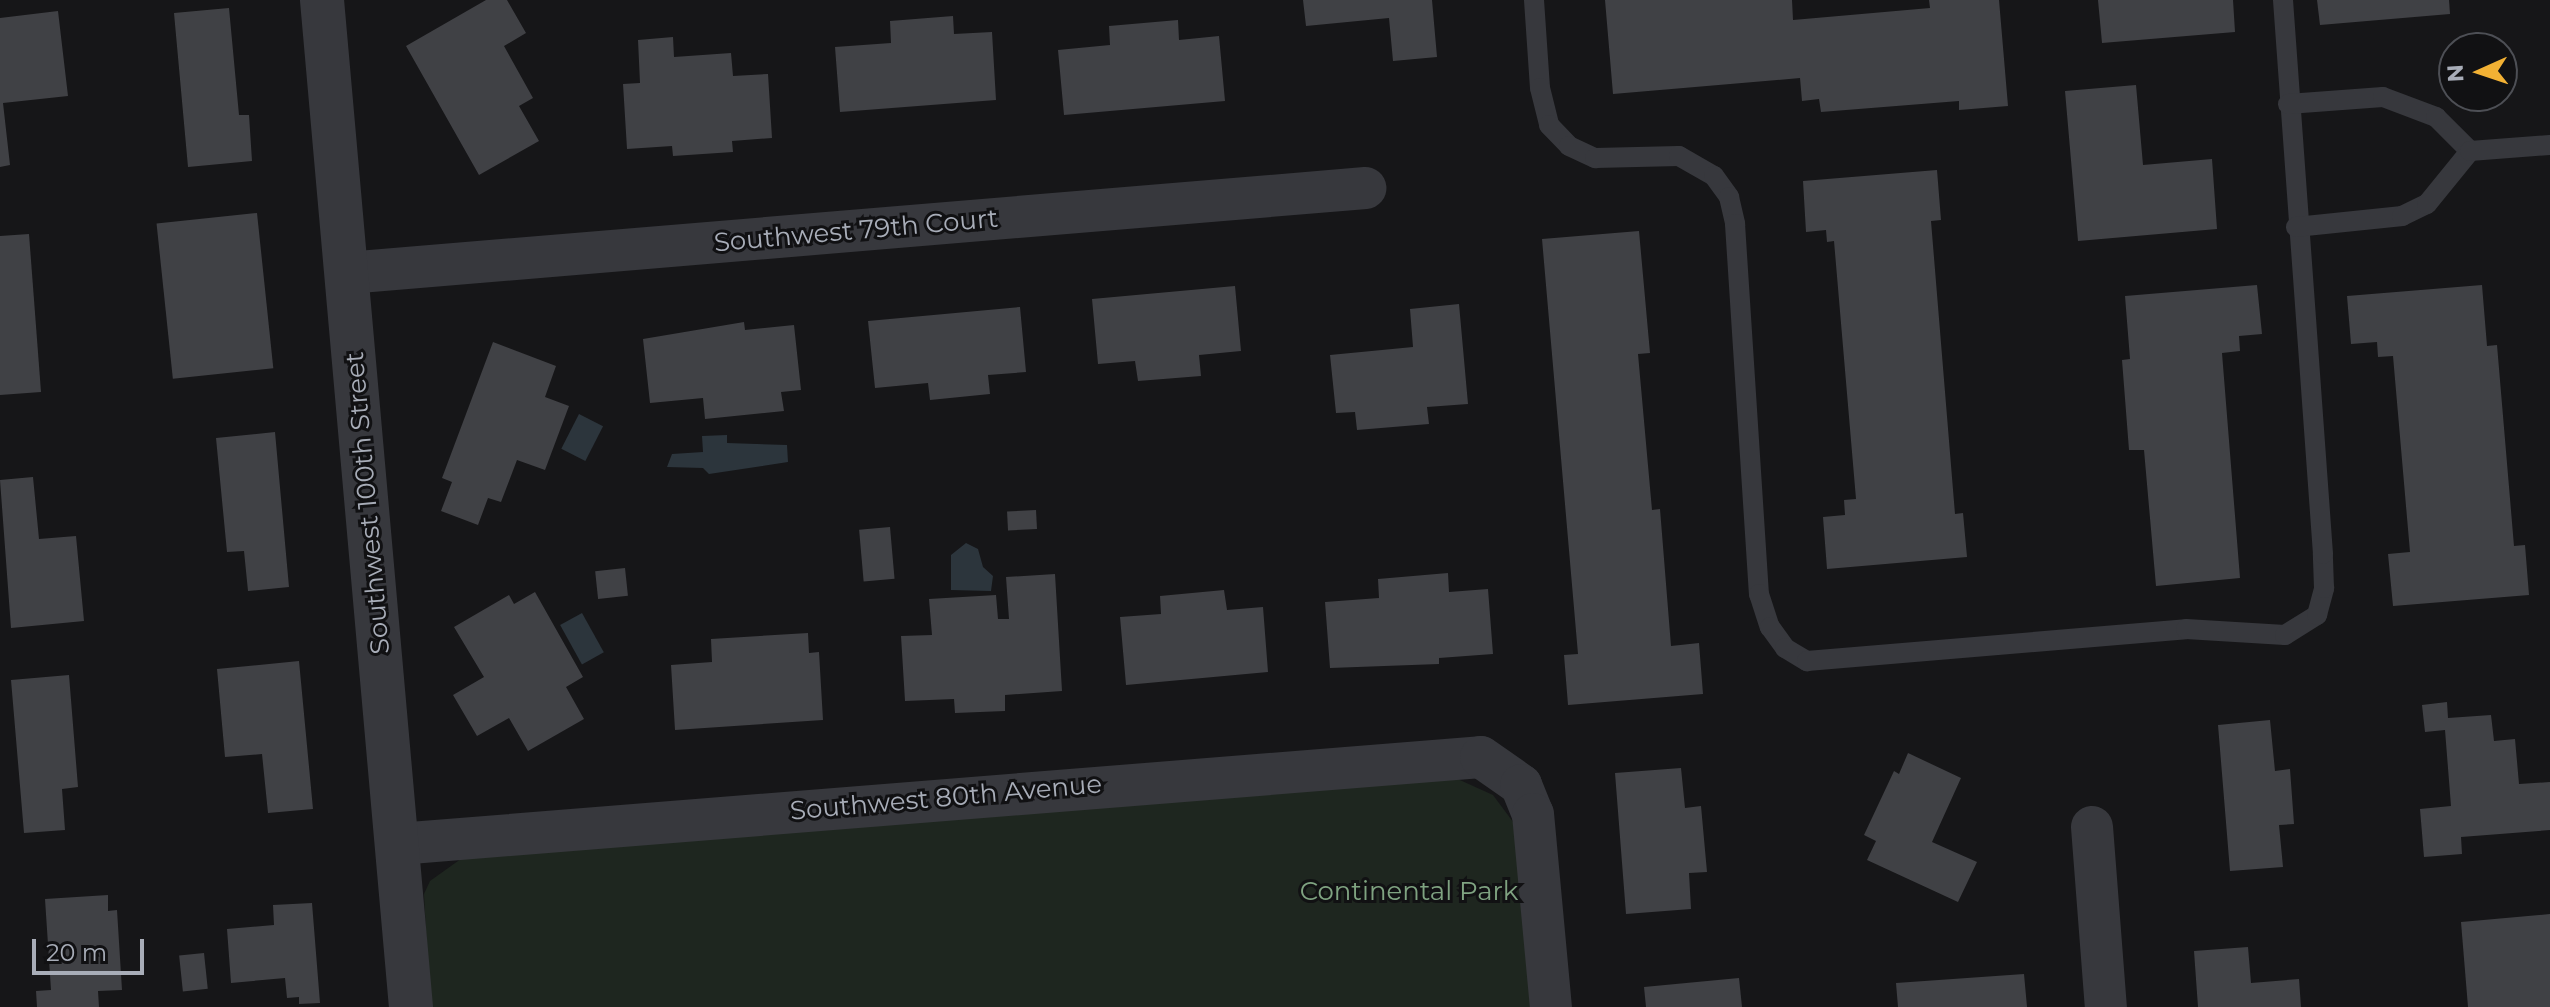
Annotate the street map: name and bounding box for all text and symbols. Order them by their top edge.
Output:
north arrow [2438,32,2518,112]
text: N [2442,64,2469,83]
street label: Southwest 79th Court [713,203,999,259]
street label: Southwest 100th Street [339,350,397,656]
street label: Southwest 80th Avenue [789,769,1103,827]
park label: Continental Park [1300,876,1518,908]
scale bar [36,923,148,973]
text: 20 m [46,938,107,967]

